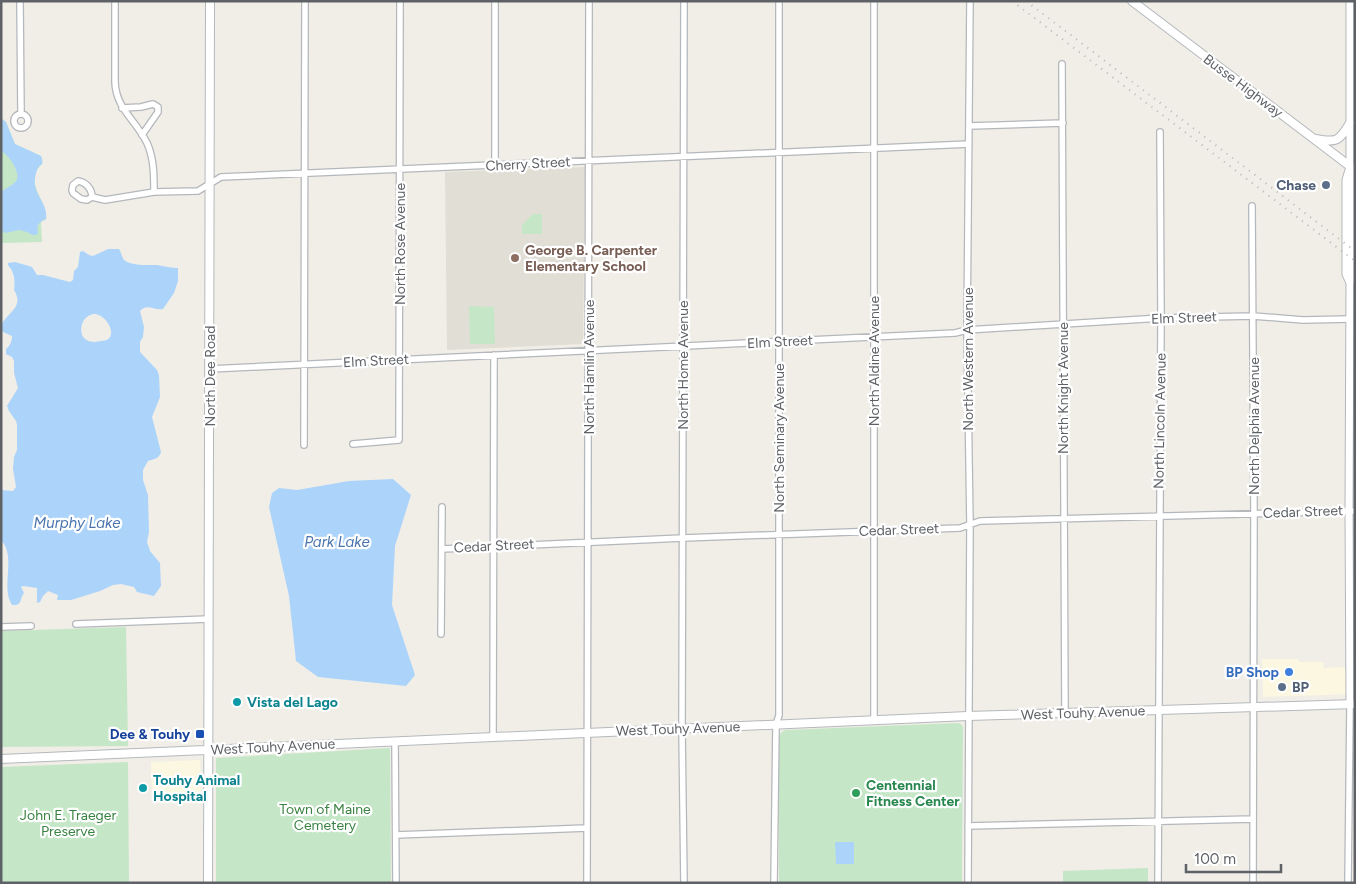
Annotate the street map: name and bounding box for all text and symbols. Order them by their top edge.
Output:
street label: Busse Highway [1200,50,1287,122]
street label: Cherry Street [485,153,571,175]
place label: Chase [1276,177,1316,194]
marker: Chase [1320,179,1332,191]
street label: North Rose Avenue [392,183,409,305]
place label: George B. Carpenter Elementary School [525,242,658,275]
marker: George B. Carpenter Elementary School [509,252,521,264]
street label: North Western Avenue [960,287,977,431]
street label: North Aldine Avenue [866,295,883,426]
street label: North Hamlin Avenue [581,299,598,434]
street label: North Home Avenue [675,300,692,430]
street label: Elm Street [1151,308,1217,328]
street label: North Knight Avenue [1055,322,1072,454]
street label: North Dee Road [202,326,219,426]
street label: Elm Street [747,332,813,352]
street label: Elm Street [343,351,409,371]
street label: North Lincoln Avenue [1150,353,1170,489]
street label: North Delphia Avenue [1246,357,1263,495]
street label: North Seminary Avenue [771,363,788,513]
street label: Cedar Street [1262,502,1344,522]
water label: Murphy Lake [34,514,120,532]
street label: Cedar Street [858,520,940,540]
water label: Park Lake [304,533,370,551]
street label: Cedar Street [453,535,535,557]
place label: BP Shop [1226,664,1279,681]
marker: BP Shop [1283,666,1295,678]
place label: BP [1292,679,1310,696]
marker: BP [1276,681,1288,693]
place label: Vista del Lago [247,694,338,711]
marker: Vista del Lago [231,696,243,708]
street label: West Touhy Avenue [1021,702,1146,724]
street label: West Touhy Avenue [616,718,741,740]
place label: Dee & Touhy [110,726,191,743]
marker: Dee & Touhy [194,728,206,740]
street label: West Touhy Avenue [210,735,336,759]
place label: Touhy Animal Hospital [153,772,240,805]
place label: Centennial Fitness Center [866,777,960,810]
marker: Touhy Animal Hospital [137,782,149,794]
marker: Centennial Fitness Center [850,787,862,799]
park label: Town of Maine Cemetery [279,801,371,834]
park label: John E. Traeger Preserve [20,807,116,840]
scale bar [1186,842,1281,874]
text: 100 m [1194,850,1236,868]

